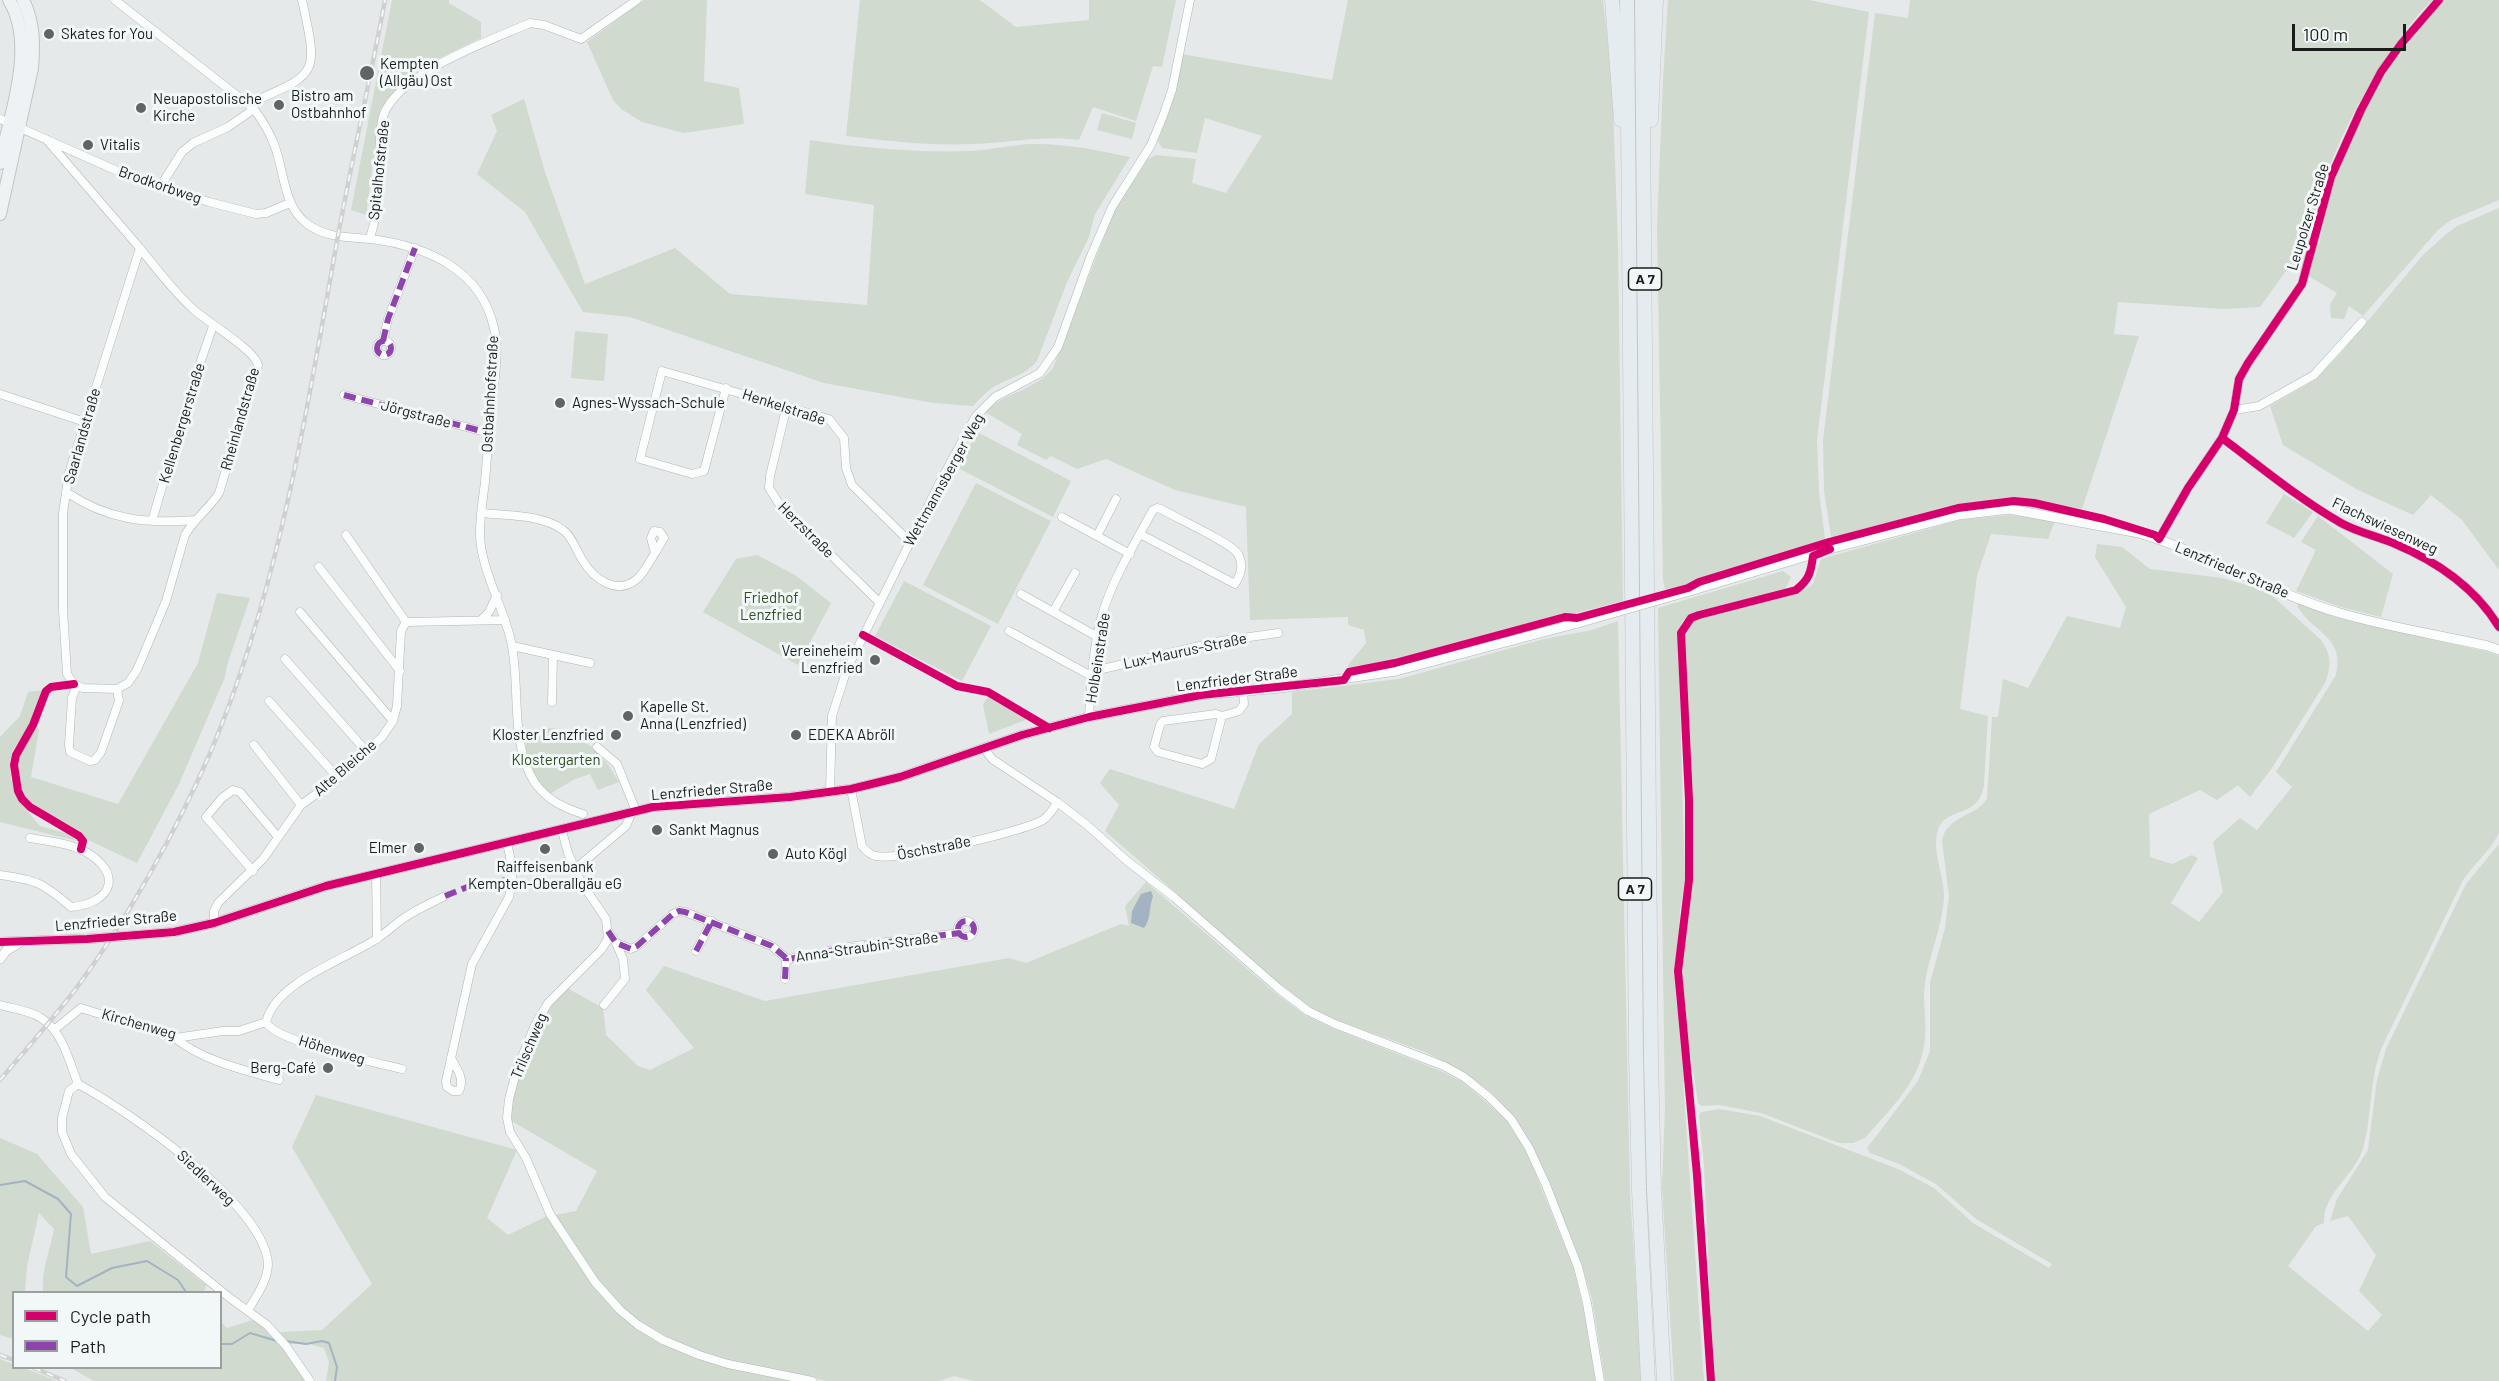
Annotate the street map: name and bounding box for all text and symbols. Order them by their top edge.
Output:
scale bar [2295,12,2409,50]
text: 100 m [2303,23,2348,45]
place label: Skates for You [61,25,153,43]
marker: Skates for You [42,27,56,41]
place label: Kempten (Allgäu) Ost [380,55,453,90]
marker: Kempten (Allgäu) Ost [358,64,376,82]
place label: Bistro am Ostbahnhof [291,87,366,122]
place label: Neuapostolische Kirche [153,90,262,125]
marker: Bistro am Ostbahnhof [272,98,286,112]
marker: Neuapostolische Kirche [134,101,148,115]
street label: Spitalhofstraße [365,119,393,221]
place label: Vitalis [100,136,140,154]
marker: Vitalis [81,138,95,152]
street label: Leupolzer Straße [2283,161,2333,273]
street label: Brodkorbweg [116,162,204,208]
road number: A 7 [1628,268,1662,290]
street label: Ostbahnhofstraße [478,335,502,453]
street label: Kellenbergerstraße [155,361,209,485]
street label: Rheinlandstraße [217,365,263,473]
street label: Henkelstraße [740,385,828,429]
street label: Saarlandstraße [60,386,104,486]
place label: Agnes-Wyssach-Schule [572,394,725,412]
street label: Jörgstraße [379,396,453,432]
marker: Agnes-Wyssach-Schule [553,396,567,410]
street label: Wettmannsberger Weg [900,410,988,550]
street label: Flachswiesenweg [2329,494,2441,558]
street label: Herzstraße [774,498,838,562]
street label: Lenzfrieder Straße [2172,538,2292,602]
park label: Friedhof Lenzfried [740,589,802,624]
street label: Holbeinstraße [1082,611,1114,705]
street label: Lux-Maurus-Straße [1121,629,1249,673]
place label: Vereineheim Lenzfried [782,642,863,677]
marker: Vereineheim Lenzfried [868,653,882,667]
street label: Lenzfrieder Straße [1175,663,1299,695]
place label: Kapelle St. Anna (Lenzfried) [640,698,746,733]
marker: Kapelle St. Anna (Lenzfried) [621,709,635,723]
place label: Kloster Lenzfried [492,726,604,744]
place label: EDEKA Abröll [808,726,895,744]
marker: Kloster Lenzfried [609,728,623,742]
marker: EDEKA Abröll [789,728,803,742]
street label: Alte Bleiche [310,736,380,800]
park label: Klostergarten [511,751,601,769]
street label: Lenzfrieder Straße [650,776,774,804]
place label: Sankt Magnus [669,821,759,839]
marker: Sankt Magnus [650,823,664,837]
street label: Öschstraße [896,832,972,864]
place label: Elmer [369,839,407,857]
marker: Elmer [412,841,426,855]
marker: Raiffeisenbank Kempten-Oberallgäu eG [538,842,552,856]
place label: Auto Kögl [785,845,847,863]
marker: Auto Kögl [766,847,780,861]
place label: Raiffeisenbank Kempten-Oberallgäu eG [468,858,622,893]
road number: A 7 [1618,878,1652,900]
street label: Lenzfrieder Straße [54,907,178,935]
street label: Anna-Straubin-Straße [795,928,939,966]
street label: Kirchenweg [100,1005,178,1043]
street label: Trilschweg [507,1010,551,1082]
street label: Höhenweg [297,1031,367,1069]
place label: Berg-Café [250,1059,316,1077]
marker: Berg-Café [321,1061,335,1075]
street label: Siedlerweg [173,1147,239,1209]
legend [12,1291,222,1369]
text: Cycle path [70,1305,151,1327]
text: Path [70,1335,106,1357]

